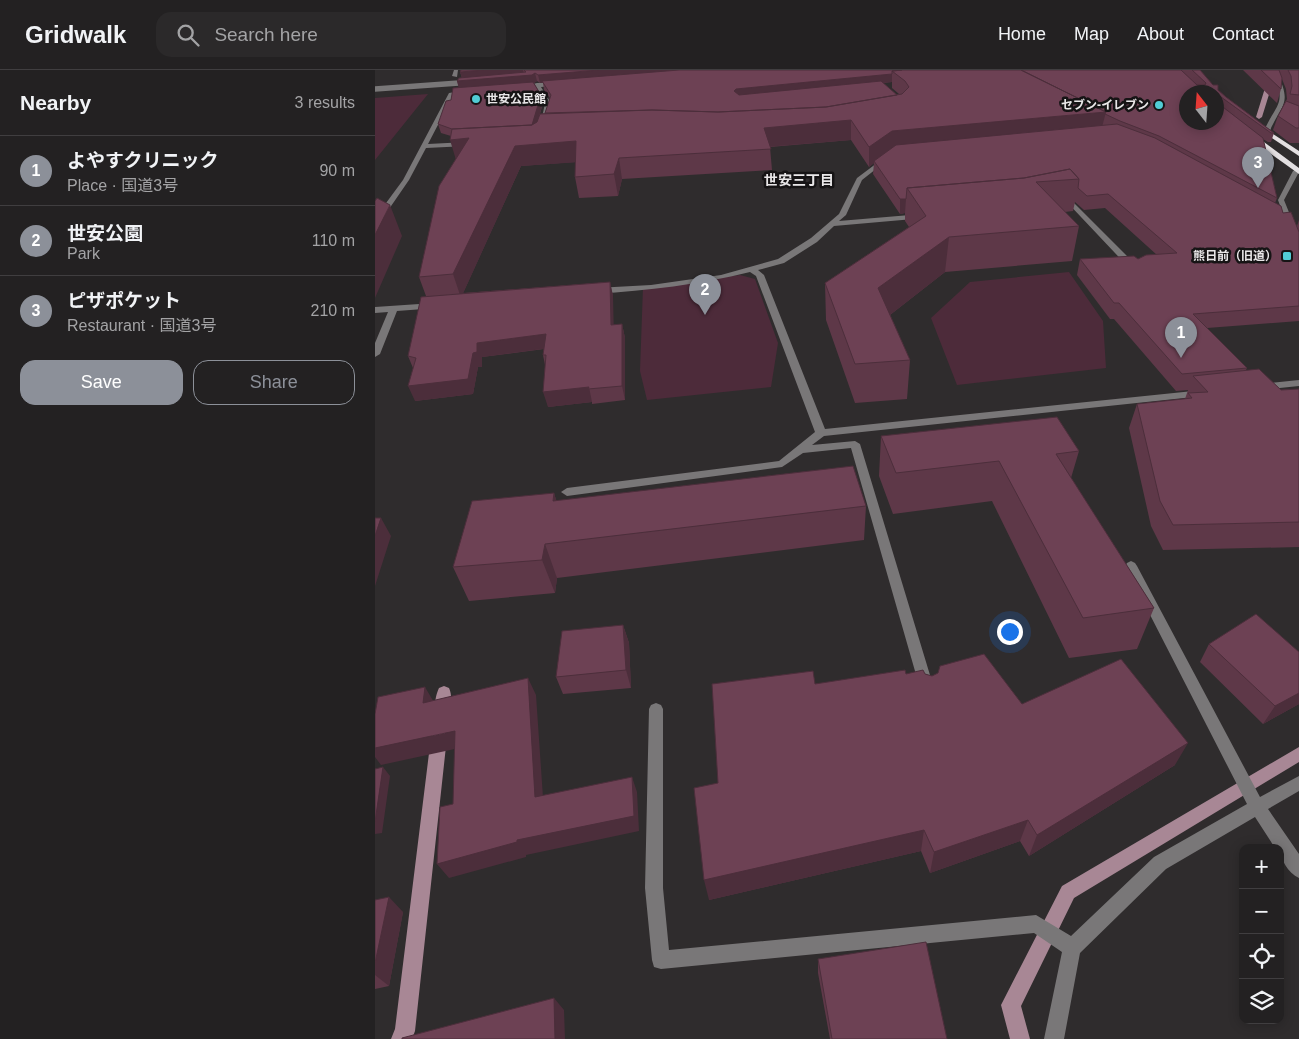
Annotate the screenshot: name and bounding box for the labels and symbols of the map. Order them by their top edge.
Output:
north arrow [1179,85,1224,130]
place label: 世安公民館 [486,92,546,106]
marker: 世安公民館 [470,93,482,105]
place label: セブン-イレブン [1061,98,1149,112]
marker: セブン-イレブン [1153,99,1165,111]
pin: 3 [1242,147,1274,188]
district label: 世安三丁目 [764,172,834,188]
place label: 熊日前（旧道） [1193,249,1277,263]
marker: 熊日前（旧道） [1281,250,1293,262]
pin: 2 [689,274,721,315]
pin: 1 [1165,317,1197,358]
your location [997,619,1023,645]

